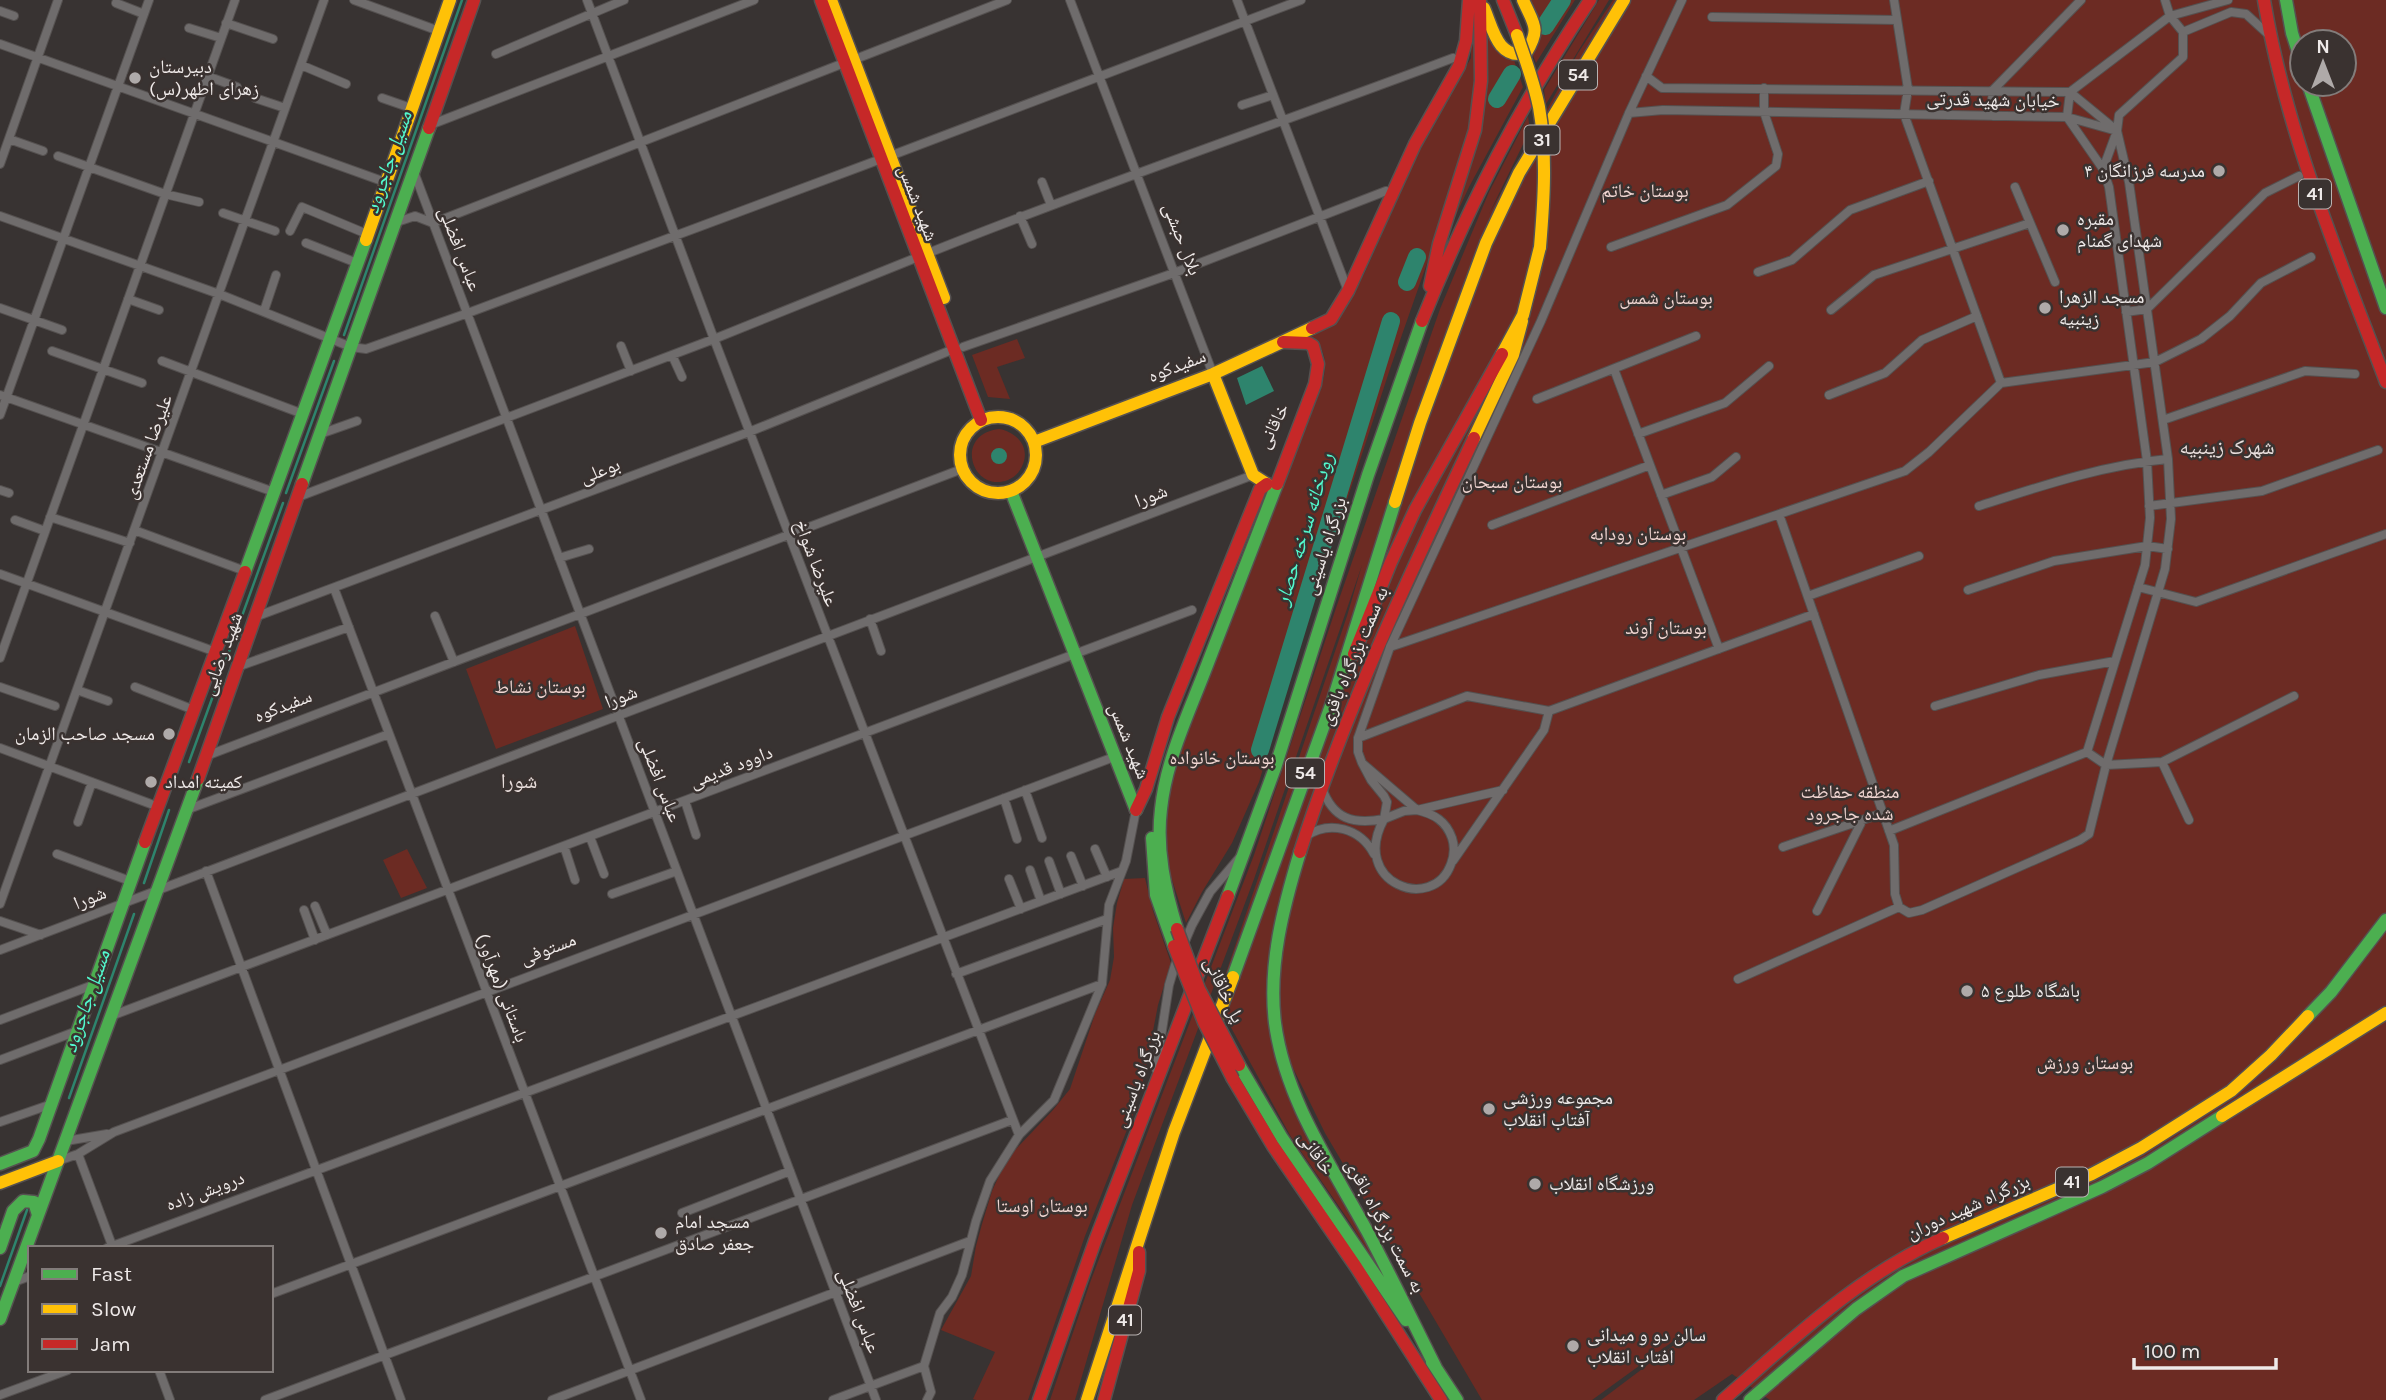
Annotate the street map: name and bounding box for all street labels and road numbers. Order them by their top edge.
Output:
road number: 54 [1559,60,1597,90]
street label: خیابان شهید قدرتی [1926,88,2060,112]
road number: 31 [1524,125,1560,154]
street label: شهید شمس [893,162,943,244]
road number: 41 [2299,180,2331,209]
street label: بلال حبشی [1158,200,1206,278]
street label: عباس افضلی [434,204,486,295]
street label: سفیدکوه [1145,345,1209,387]
street label: علیرضا مستعدی [119,391,177,502]
street label: خاقانی [1252,400,1294,452]
street label: بوعلی [577,453,623,489]
street label: شورا [1132,480,1170,512]
street label: بزرگراه یاسینی [1299,494,1351,598]
street label: علیرضا شواخ [789,517,843,610]
street label: به سمت بزرگراه باقری [1315,583,1393,729]
street label: شهید رضایی [197,609,247,699]
street label: شورا [602,681,640,713]
street label: سفیدکوه [251,685,315,727]
street label: شهید شمس [1104,700,1154,782]
street label: عباس افضلی [634,735,686,826]
street label: داوود قدیمی [686,741,776,793]
road number: 54 [1286,758,1324,788]
street label: شورا [70,882,110,914]
street label: مستوفی [517,928,579,970]
street label: باستانی (مهرآور) [471,930,533,1046]
street label: پل خاقانی [1199,954,1249,1027]
street label: بزرگراه یاسینی [1108,1028,1166,1130]
street label: خاقانی [1293,1127,1339,1179]
street label: به سمت بزرگراه باقری [1340,1155,1430,1297]
street label: درویش زاده [163,1167,247,1215]
road number: 41 [2056,1168,2088,1196]
street label: بزرگراه شهید دوران [1903,1170,2033,1244]
street label: عباس افضلی [833,1266,885,1357]
road number: 41 [1109,1306,1141,1335]

